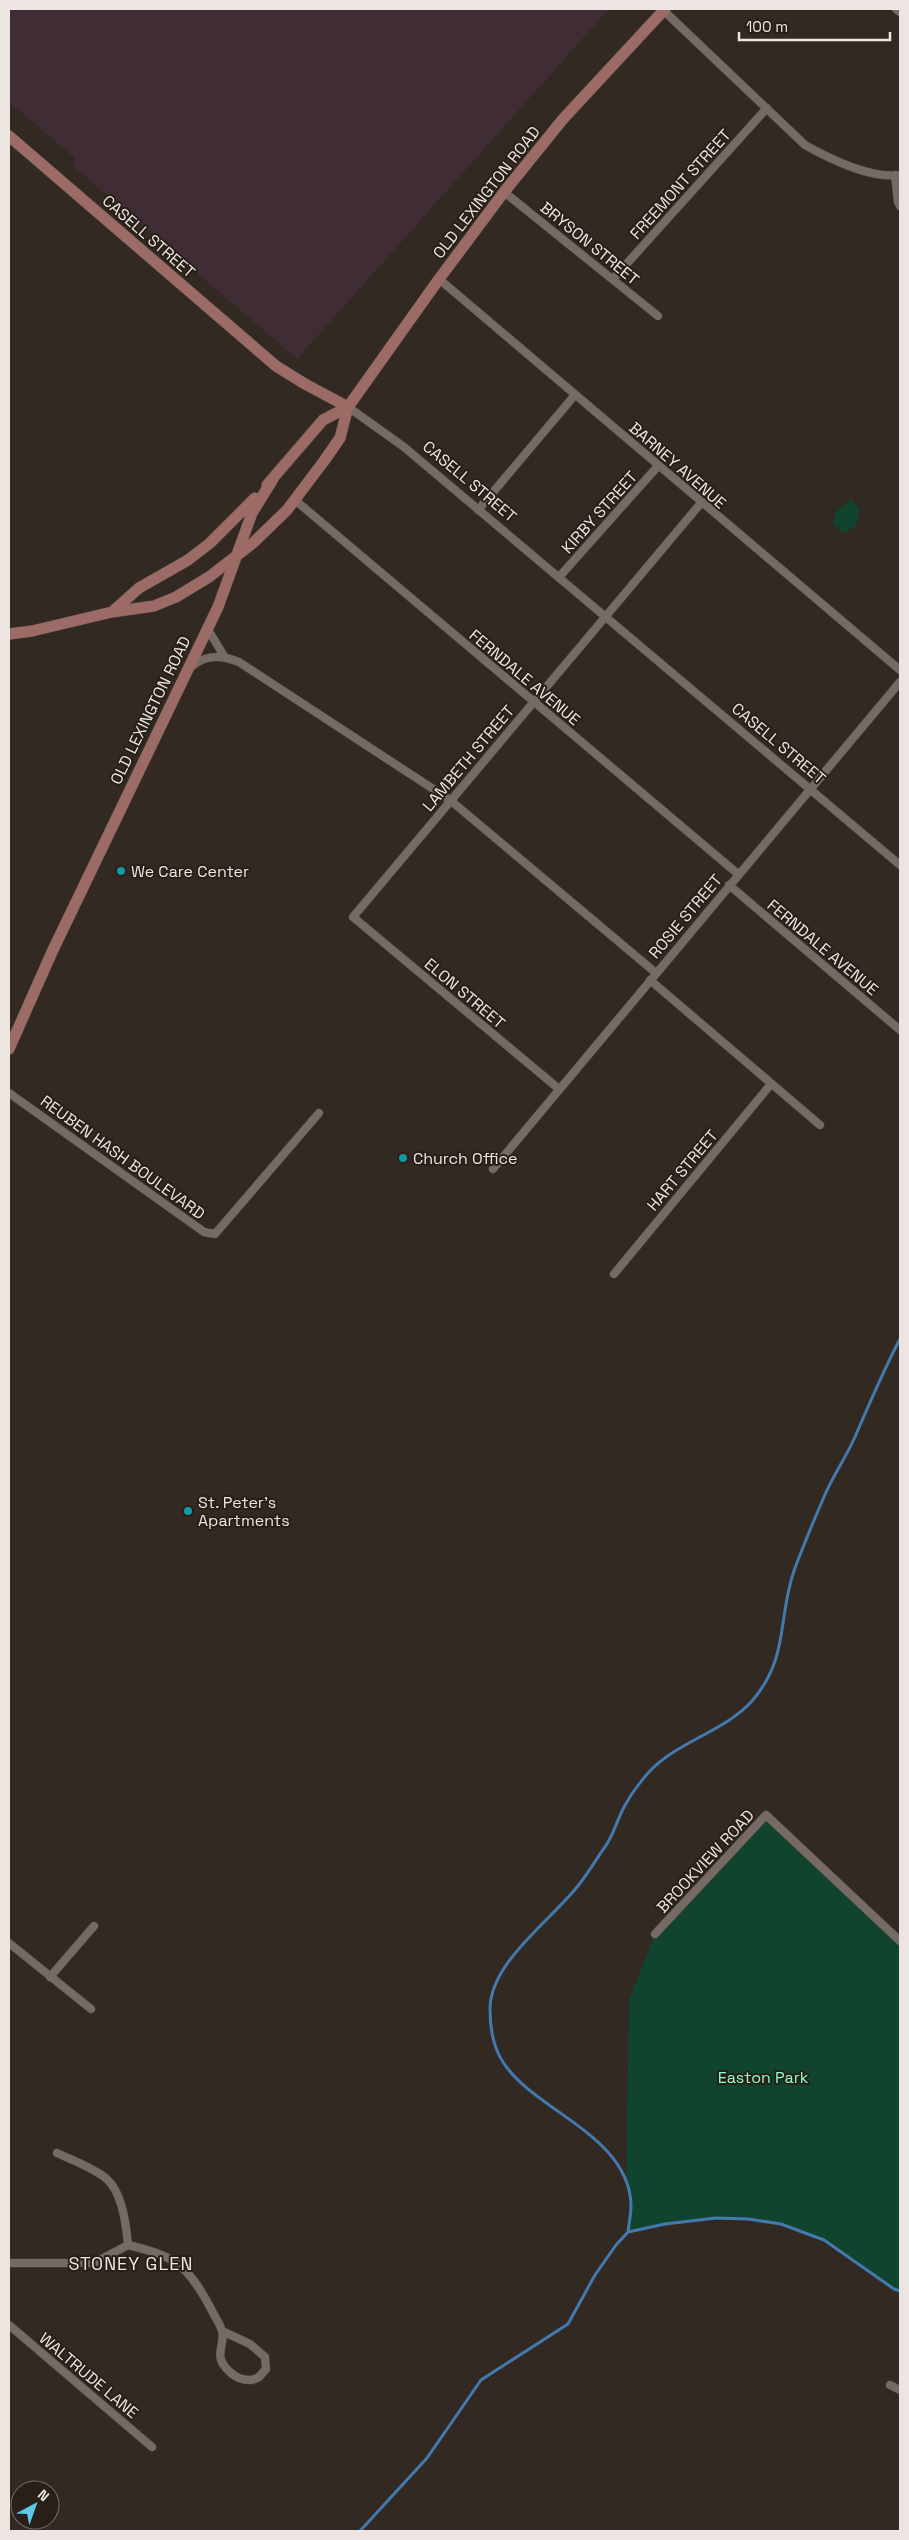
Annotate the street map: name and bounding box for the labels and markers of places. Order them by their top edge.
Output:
place label: We Care Center [131,861,249,882]
marker: We Care Center [115,865,127,877]
place label: Church Office [413,1148,517,1169]
marker: Church Office [397,1152,409,1164]
place label: St. Peter's Apartments [198,1492,290,1531]
marker: St. Peter's Apartments [182,1505,194,1517]

